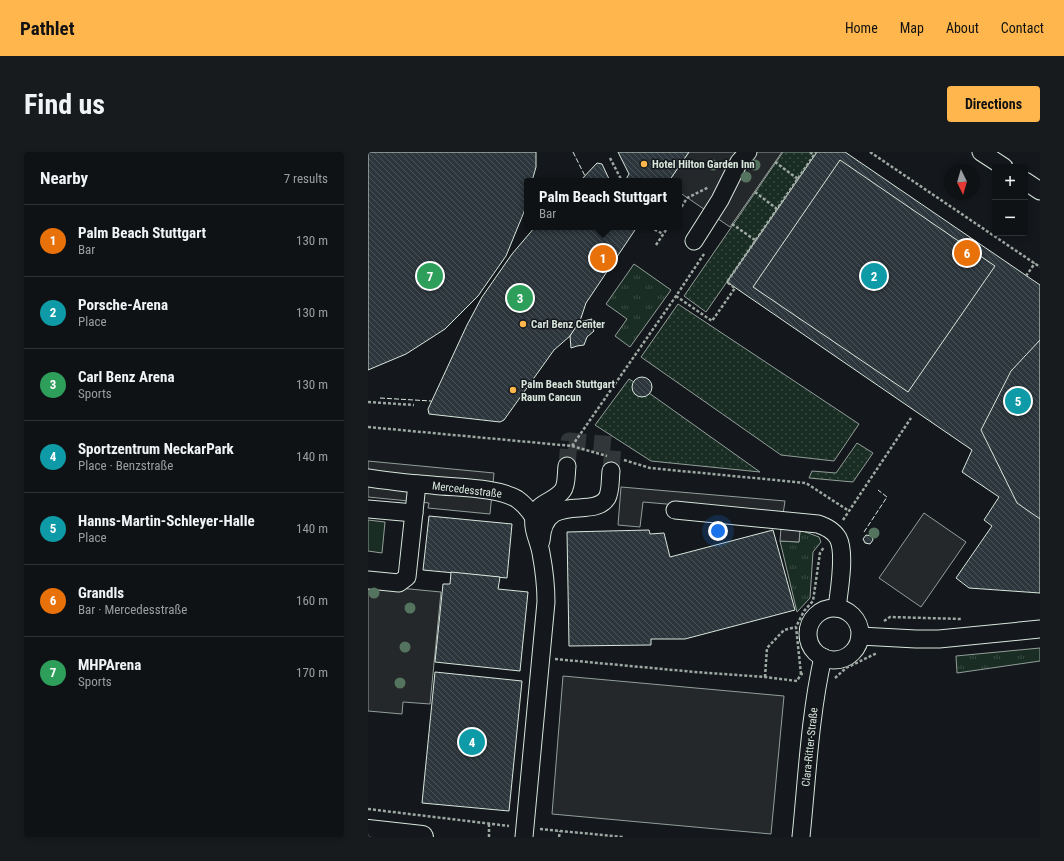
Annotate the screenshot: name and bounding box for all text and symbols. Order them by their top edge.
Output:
text: Pathlet [20,17,75,40]
text: Home [845,20,878,36]
text: Map [900,20,924,36]
text: About [946,20,979,36]
text: Contact [1001,20,1044,36]
button: Directions [947,86,1040,122]
text: Find us [24,88,105,121]
place label: Hotel Hilton Garden Inn [652,158,755,171]
marker: Hotel Hilton Garden Inn [639,159,649,169]
north arrow [944,164,980,200]
map controls [992,164,1028,236]
button: + [992,164,1028,200]
text: Nearby [40,168,88,188]
text: 7 results [284,171,328,186]
popup [524,178,682,230]
text: Palm Beach Stuttgart [539,188,667,206]
button: − [992,200,1028,236]
text: Bar [539,206,556,221]
text: Palm Beach Stuttgart [78,224,206,242]
text: 1 [50,233,56,248]
text: 130 m [296,233,328,248]
pin: 6 [954,238,980,268]
text: Bar [78,242,95,257]
pin: 1 [590,243,616,273]
pin: 7 [417,261,443,291]
pin: 2 [861,261,887,291]
pin: 3 [507,283,533,313]
text: Porsche-Arena [78,296,168,314]
text: 2 [50,305,56,320]
text: 130 m [296,305,328,320]
text: Place [78,314,107,329]
place label: Carl Benz Center [531,318,605,331]
marker: Carl Benz Center [518,319,528,329]
text: Carl Benz Arena [78,368,174,386]
text: 3 [50,377,56,392]
text: 130 m [296,377,328,392]
place label: Palm Beach Stuttgart Raum Cancun [521,378,616,404]
marker: Palm Beach Stuttgart Raum Cancun [508,385,518,395]
text: Sports [78,386,112,401]
pin: 5 [1005,386,1031,416]
text: Sportzentrum NeckarPark [78,440,234,458]
text: 4 [50,449,56,464]
text: 140 m [296,449,328,464]
text: Place · Benzstraße [78,458,173,473]
street label: Mercedesstraße [431,479,503,501]
text: Hanns-Martin-Schleyer-Halle [78,512,255,530]
text: 5 [50,521,56,536]
text: 140 m [296,521,328,536]
your location [708,521,728,541]
text: Place [78,530,107,545]
text: Grandls [78,584,124,602]
text: 6 [50,593,56,608]
text: 160 m [296,593,328,608]
text: Bar · Mercedesstraße [78,602,187,617]
text: MHPArena [78,656,141,674]
text: 7 [50,665,56,680]
text: 170 m [296,665,328,680]
text: Sports [78,674,112,689]
street label: Clara-Ritter-Straße [799,707,821,787]
pin: 4 [459,727,485,757]

